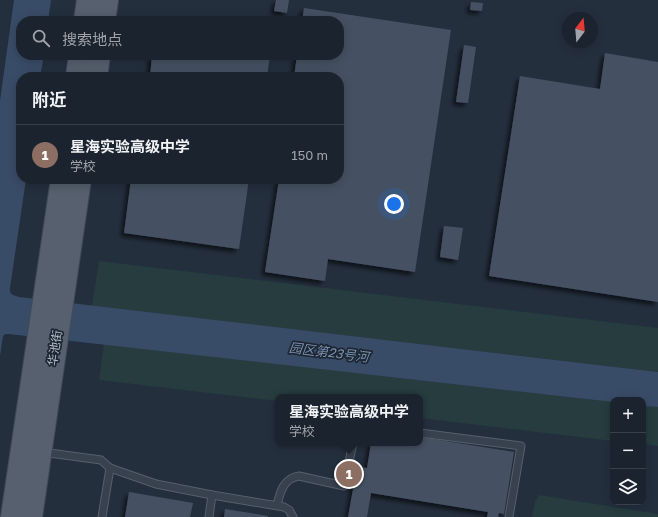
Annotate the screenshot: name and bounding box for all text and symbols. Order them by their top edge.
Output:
north arrow [562,12,598,48]
search box [16,16,344,60]
icon: search [30,27,52,49]
text: 搜索地点 [62,30,122,48]
text: 附近 [32,89,66,110]
text: 星海实验高级中学 [70,137,190,155]
text: 1 [42,147,48,163]
text: 150 m [291,147,328,163]
text: 学校 [70,158,96,174]
your location [384,194,404,214]
street label: 华池街 [44,329,65,367]
water label: 园区第23号河 [288,339,373,365]
popup [275,394,423,446]
map controls [610,397,646,505]
button: + [610,397,646,433]
text: 星海实验高级中学 [289,402,409,420]
text: 学校 [289,423,315,439]
button: − [610,433,646,469]
pin: 1 [336,459,362,489]
button: layers [610,469,646,505]

